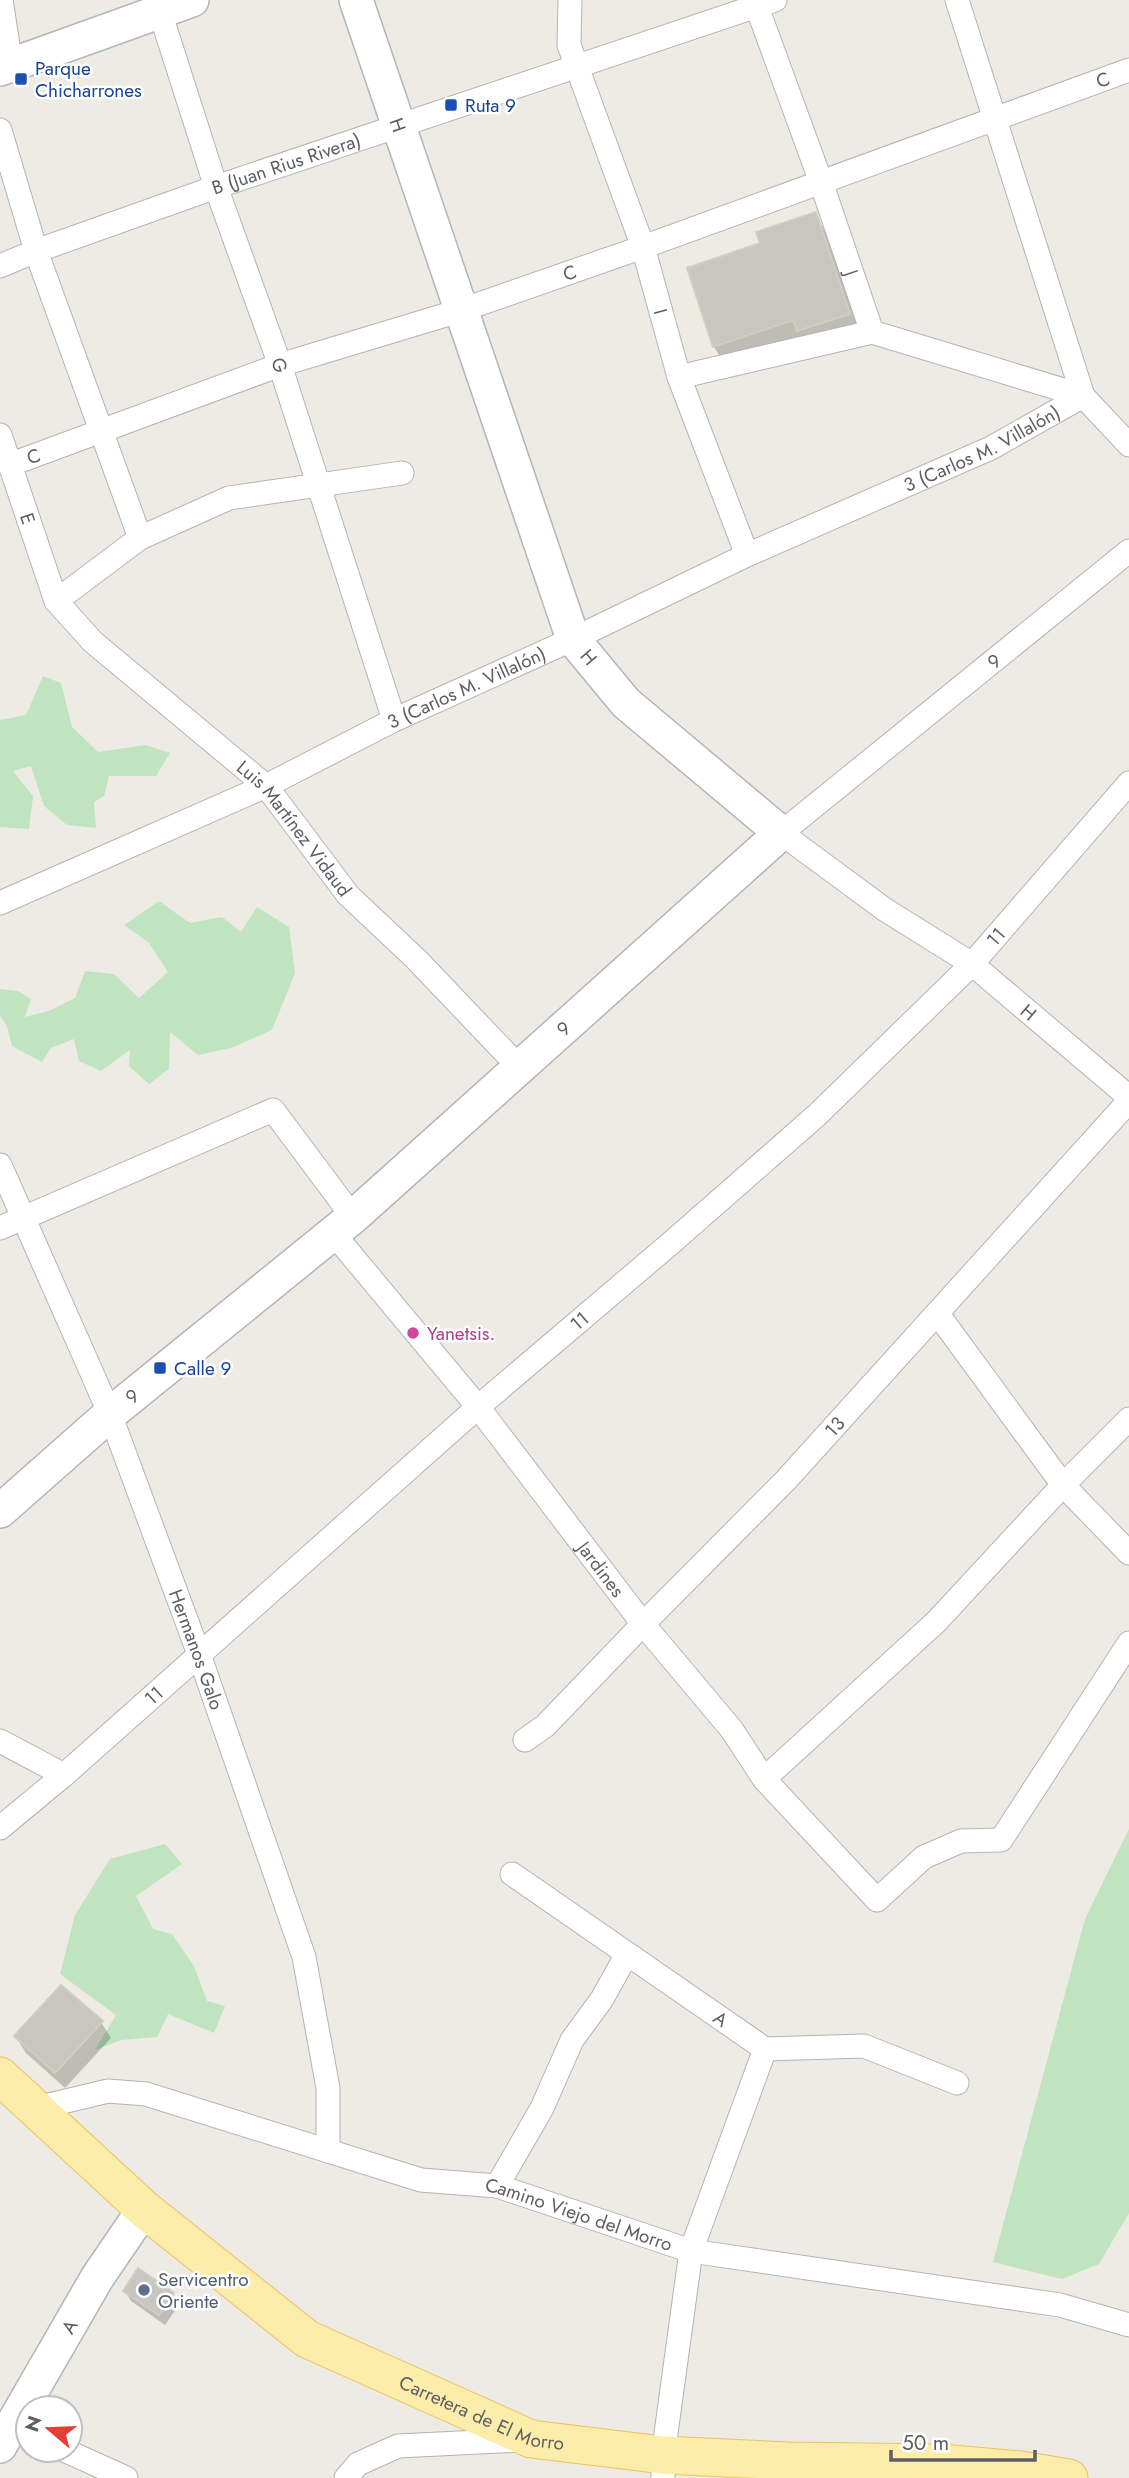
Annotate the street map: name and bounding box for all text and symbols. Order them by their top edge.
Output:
place label: Parque Chicharrones [35,55,142,104]
street label: C [1092,65,1114,95]
marker: Parque Chicharrones [13,71,29,87]
place label: Ruta 9 [465,92,516,119]
marker: Ruta 9 [443,97,459,113]
street label: H [383,114,413,136]
street label: B (Juan Rius Rivera) [208,127,364,201]
street label: C [559,258,580,288]
street label: J [837,263,865,279]
street label: I [647,306,674,317]
street label: G [264,354,295,376]
street label: 3 (Carlos M. Villalón) [899,399,1065,499]
street label: C [23,442,44,471]
street label: E [13,509,42,528]
street label: 3 (Carlos M. Villalón) [382,640,550,735]
street label: H [574,643,603,671]
street label: 9 [982,647,1007,675]
street label: Luis Martínez Vidaud [231,754,358,902]
street label: 11 [980,922,1012,952]
street label: H [1014,998,1042,1027]
street label: 9 [551,1015,577,1042]
street label: 11 [564,1305,595,1337]
place label: Yanetsis. [427,1320,495,1347]
marker: Yanetsis. [405,1325,421,1341]
place label: Calle 9 [174,1355,231,1382]
marker: Calle 9 [152,1360,168,1376]
street label: 9 [120,1383,145,1410]
street label: 13 [818,1411,851,1443]
street label: Jardines [569,1533,631,1603]
street label: Hermanos Galo [162,1585,230,1713]
street label: 11 [139,1680,169,1711]
street label: A [708,2004,734,2034]
street label: Camino Viejo del Morro [485,2172,676,2258]
place label: Servicentro Oriente [158,2266,249,2315]
marker: Servicentro Oriente [136,2282,152,2298]
street label: A [55,2314,84,2339]
street label: Carretera de El Morro [395,2369,566,2457]
north arrow [14,2394,84,2464]
text: N [18,2412,49,2435]
scale bar [891,2418,1034,2462]
text: 50 m [902,2428,949,2458]

